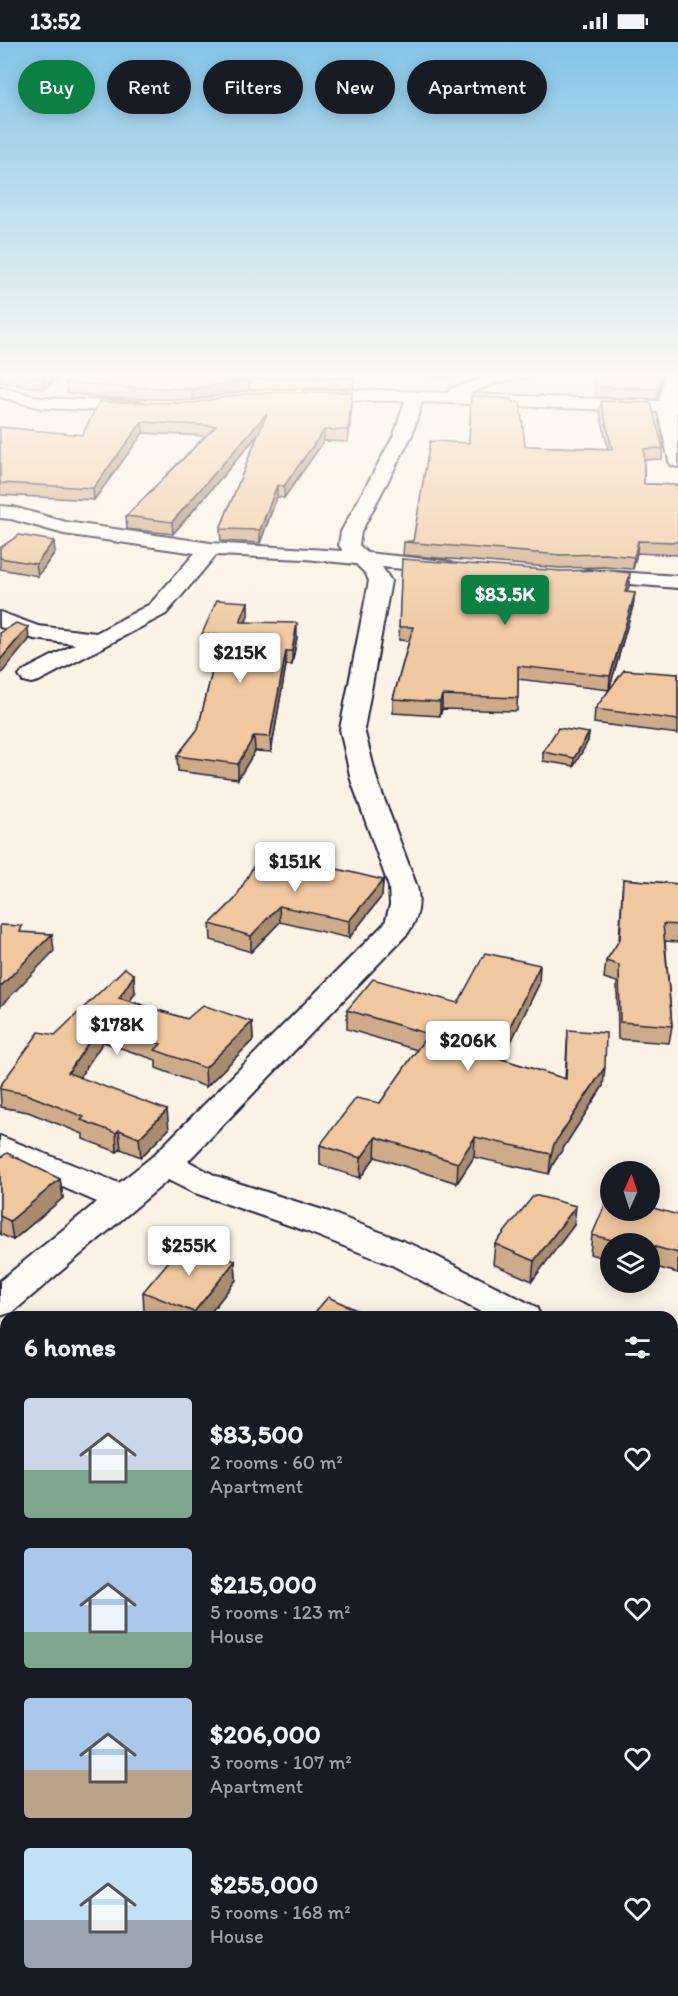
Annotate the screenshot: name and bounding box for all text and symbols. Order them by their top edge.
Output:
text: 13:52 [30,8,81,35]
chip: Buy [18,60,95,114]
chip: Rent [107,60,191,114]
chip: Filters [203,60,303,114]
chip: New [315,60,395,114]
chip: Apartment [407,60,547,114]
pin: $83.5K [456,575,554,626]
text: $83.5K [475,582,535,606]
pin: $215K [198,633,282,684]
text: $215K [213,640,267,664]
pin: $151K [253,842,337,893]
text: $151K [269,849,321,873]
pin: $178K [75,1005,159,1056]
text: $178K [90,1012,144,1036]
pin: $206K [426,1021,510,1072]
text: $206K [440,1028,496,1052]
north arrow [600,1161,660,1221]
map controls [600,1161,660,1293]
pin: $255K [147,1226,231,1277]
text: $255K [162,1233,216,1257]
button: layers [600,1233,660,1293]
text: 6 homes [24,1331,116,1363]
icon: filters [621,1331,654,1364]
text: $83,500 [210,1418,303,1450]
icon: home [72,1422,144,1494]
icon: heart [621,1442,654,1475]
text: 2 rooms · 60 m² [210,1450,343,1474]
text: Apartment [210,1474,303,1498]
text: $215,000 [210,1568,317,1600]
icon: home [72,1572,144,1644]
icon: heart [621,1592,654,1625]
text: 5 rooms · 123 m² [210,1600,351,1624]
text: House [210,1624,264,1648]
text: $206,000 [210,1718,321,1750]
icon: home [72,1722,144,1794]
icon: heart [621,1742,654,1775]
text: 3 rooms · 107 m² [210,1750,352,1774]
text: Apartment [210,1774,303,1798]
text: $255,000 [210,1868,318,1900]
icon: home [72,1872,144,1944]
icon: heart [621,1892,654,1925]
text: 5 rooms · 168 m² [210,1900,351,1924]
text: House [210,1924,264,1948]

